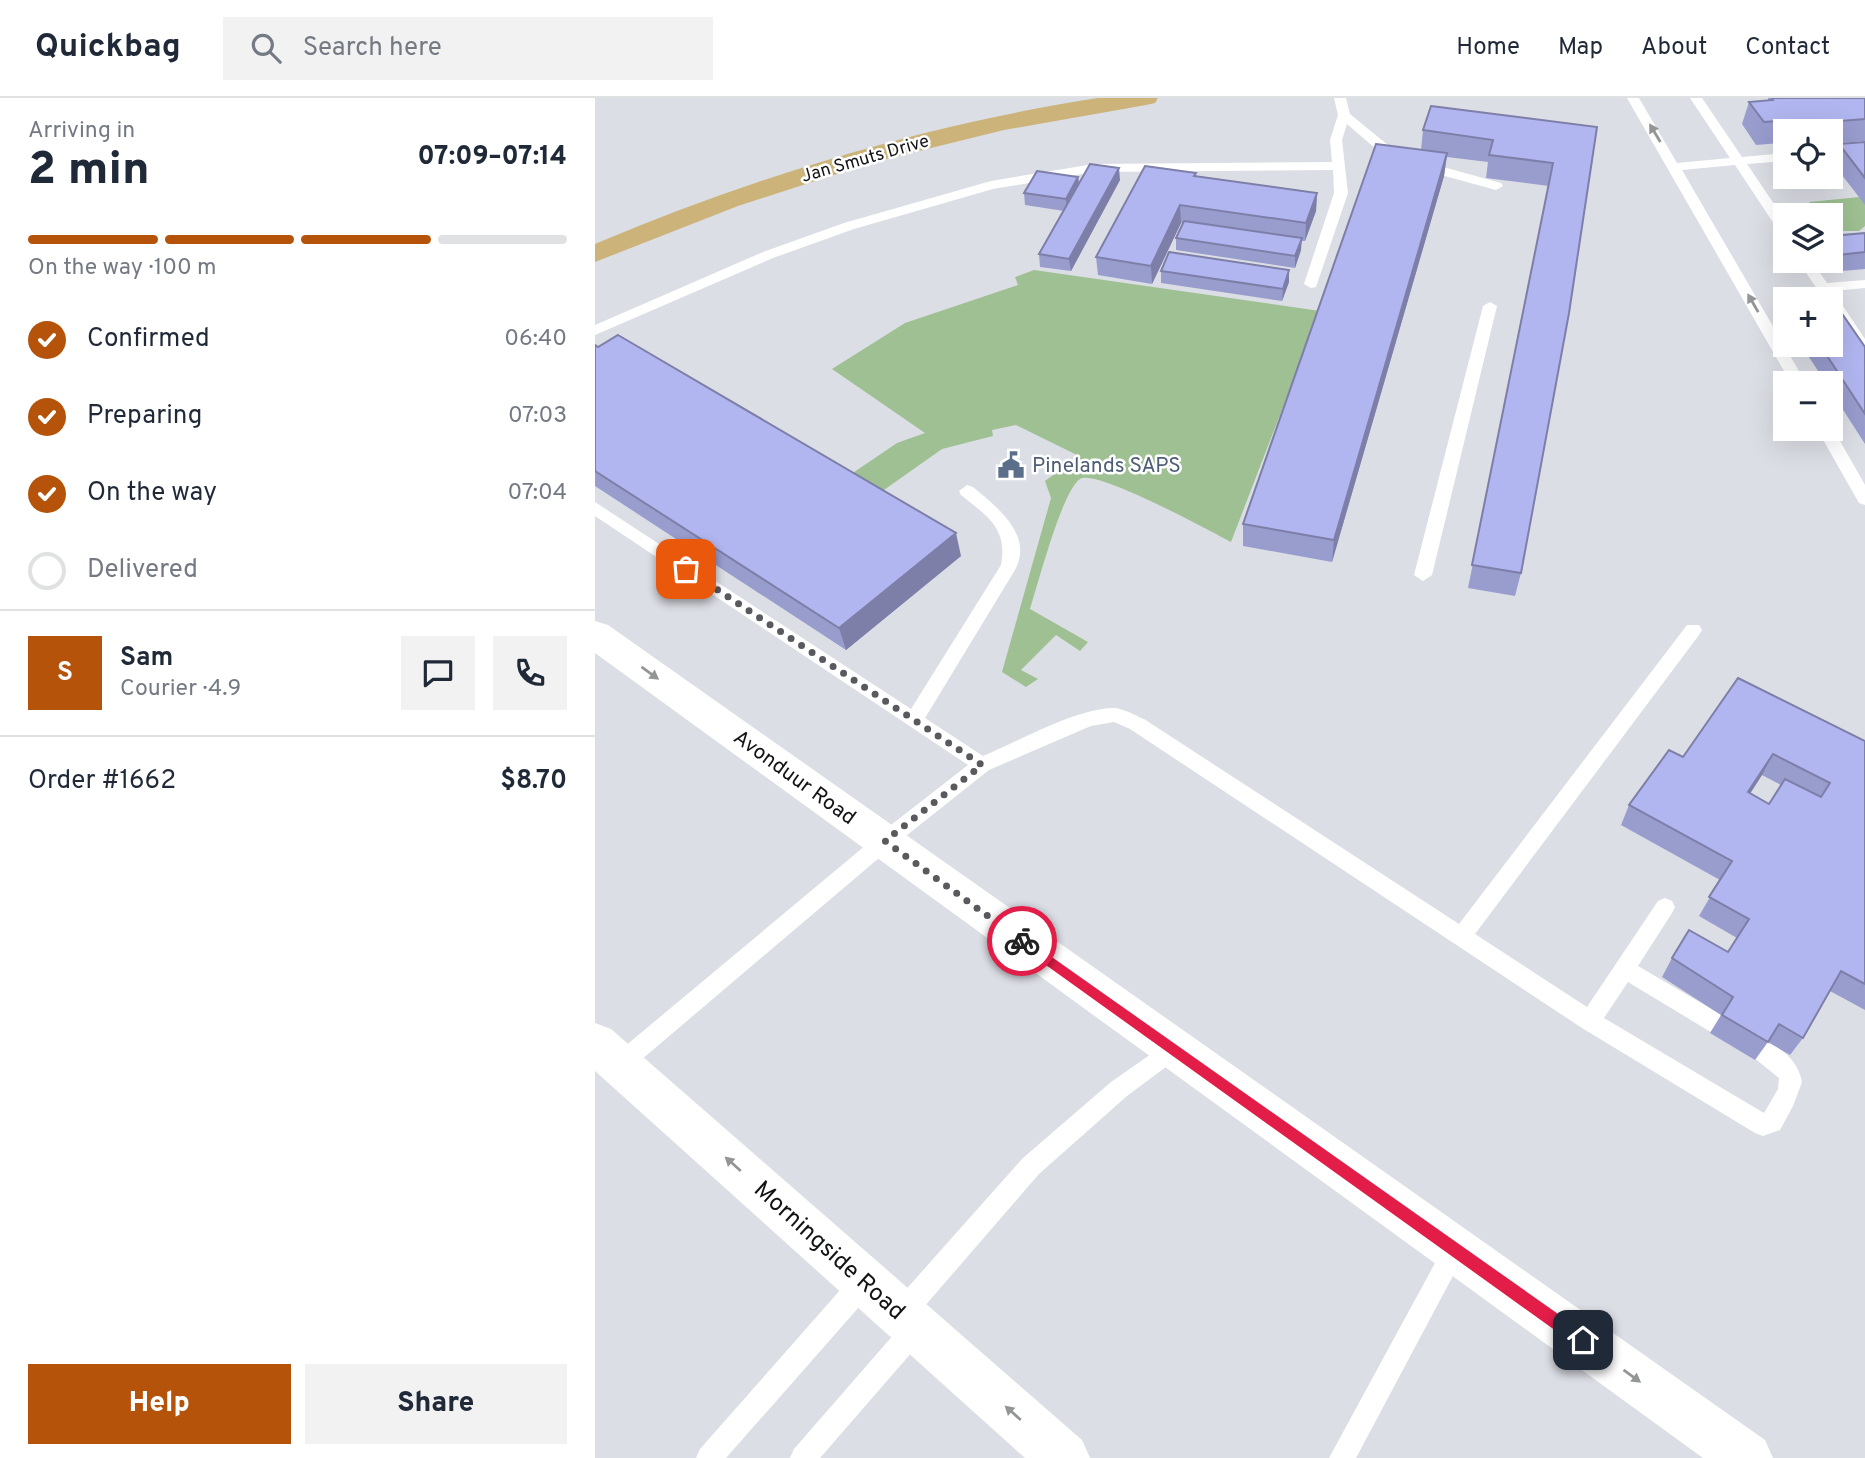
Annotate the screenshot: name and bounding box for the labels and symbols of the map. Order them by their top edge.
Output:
one-way arrow [1648,123,1661,142]
street label: Jan Smuts Drive [799,130,932,189]
one-way arrow [1747,293,1759,312]
public building icon: Pinelands SAPS [996,450,1026,480]
place label: Pinelands SAPS [1032,453,1181,480]
pin [656,539,716,599]
one-way arrow [641,666,659,681]
street label: Avonduur Road [728,725,861,832]
courier [987,906,1057,976]
one-way arrow [724,1156,742,1172]
street label: Morningside Road [747,1176,911,1327]
pin [1553,1310,1613,1370]
one-way arrow [1623,1369,1641,1383]
one-way arrow [1004,1405,1022,1421]

